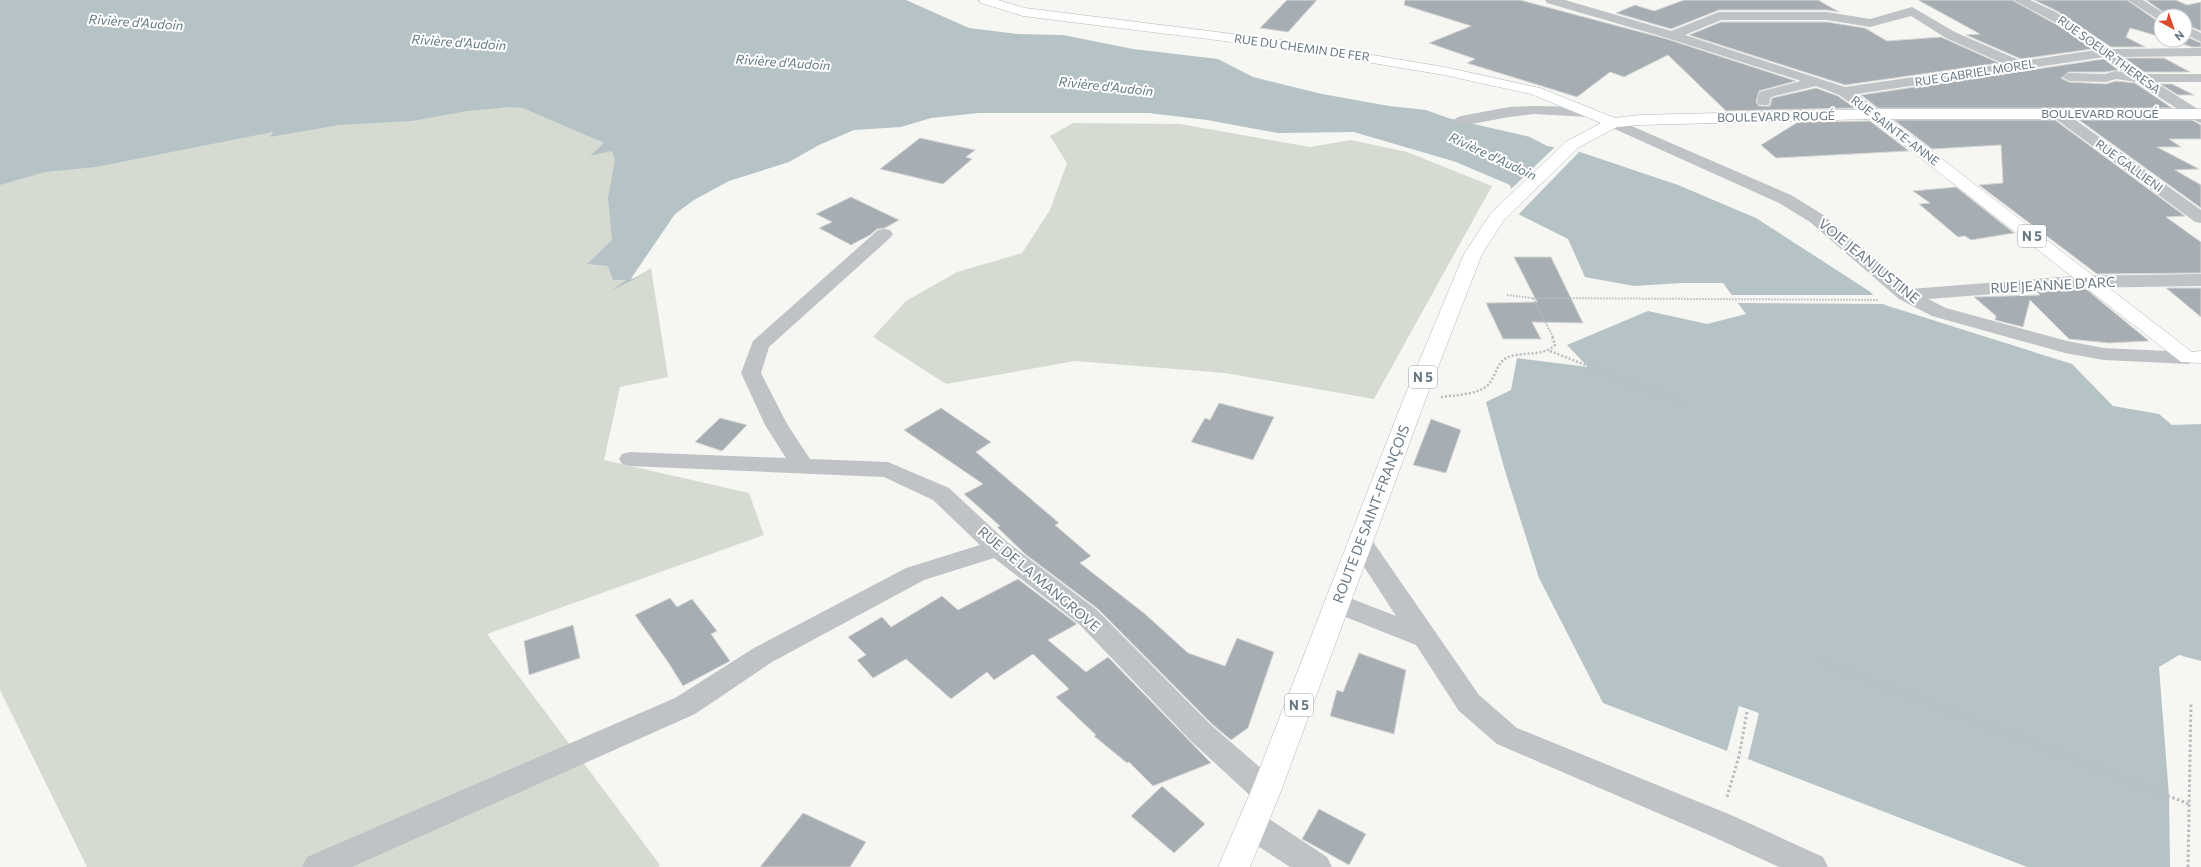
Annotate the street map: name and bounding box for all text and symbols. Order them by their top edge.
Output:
north arrow [2153,8,2193,48]
water label: Rivière d'Audoin [88,11,184,33]
street label: RUE SOEUR THERESA [2056,12,2164,96]
text: N [2172,28,2187,44]
water label: Rivière d'Audoin [411,31,507,53]
street label: RUE DU CHEMIN DE FER [1233,31,1371,63]
water label: Rivière d'Audoin [735,51,831,73]
street label: RUE GABRIEL MOREL [1914,56,2036,88]
water label: Rivière d'Audoin [1058,73,1154,99]
street label: RUE SAINTE-ANNE [1849,92,1942,168]
street label: BOULEVARD ROUGÉ [2041,106,2159,120]
street label: BOULEVARD ROUGÉ [1717,108,1835,124]
water label: Rivière d'Audoin [1447,129,1539,183]
street label: RUE GALLIENI [2093,136,2166,194]
street label: VOIE JEAN JUSTINE [1815,215,1923,307]
road number: N 5 [2018,225,2046,247]
street label: RUE JEANNE D'ARC [1990,273,2116,296]
road number: N 5 [1409,366,1437,388]
street label: ROUTE DE SAINT-FRANÇOIS [1329,422,1412,605]
street label: RUE DE LA MANGROVE [975,523,1104,635]
road number: N 5 [1285,694,1313,716]

